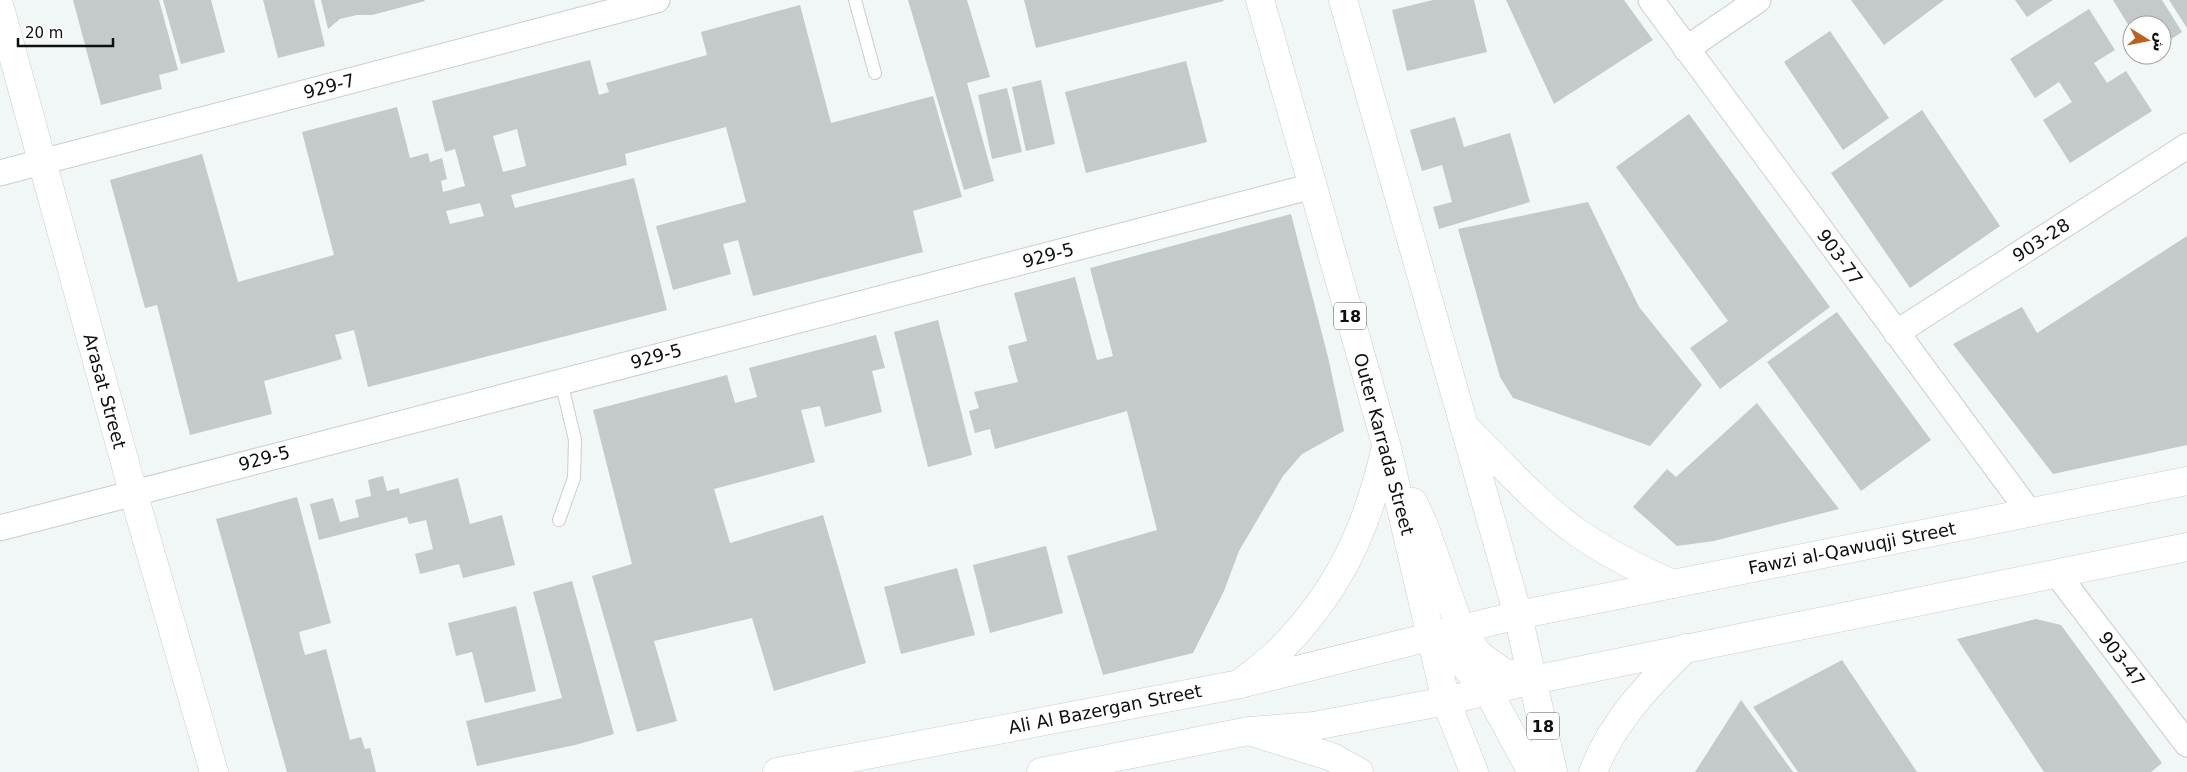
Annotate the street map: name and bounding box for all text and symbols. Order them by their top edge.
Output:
scale bar [18,15,112,47]
north arrow [2122,15,2172,65]
text: 20 m [25,24,63,42]
text: ش [2150,31,2169,53]
street label: 929-7 [301,69,357,103]
street label: 903-28 [2009,214,2073,266]
street label: 903-77 [1813,225,1867,289]
street label: 929-5 [1020,238,1076,272]
road number: 18 [1334,302,1366,330]
street label: Arasat Street [80,331,130,451]
street label: 929-5 [628,339,684,373]
street label: Outer Karrada Street [1350,351,1418,537]
street label: 929-5 [236,441,292,475]
street label: Fawzi al-Qawuqji Street [1746,518,1958,578]
street label: 903-47 [2094,627,2150,691]
street label: Ali Al Bazergan Street [1007,680,1203,738]
road number: 18 [1527,712,1559,739]

